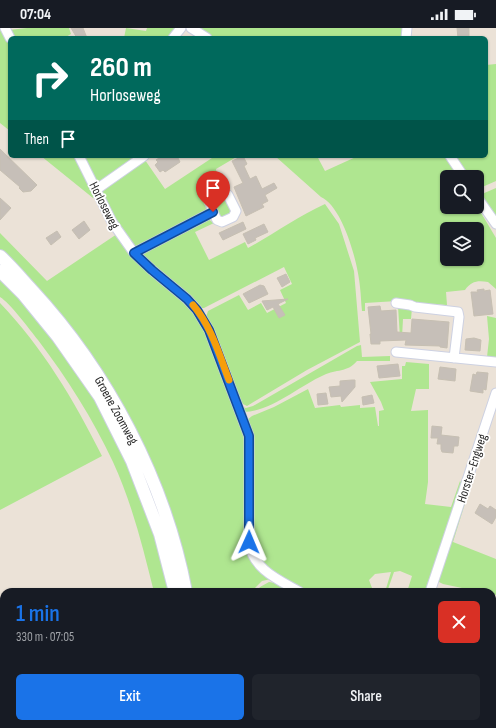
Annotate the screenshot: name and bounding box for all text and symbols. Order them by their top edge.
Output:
text: 07:04 [20,5,51,24]
text: 260 m [90,51,152,84]
icon: right [24,52,76,104]
text: Horloseweg [90,85,161,106]
icon: arrive [57,128,79,150]
text: Then [24,130,49,149]
map controls [440,170,484,266]
button: search [440,170,484,214]
pin [196,171,230,212]
icon: arrive [202,177,224,199]
street label: Horloseweg [85,179,123,232]
button: layers [440,222,484,266]
street label: Groene Zoomweg [91,374,141,447]
street label: Horster-Engweg [453,432,491,505]
position arrow [228,521,270,563]
text: 1 min [16,599,60,628]
button: close [438,601,480,643]
text: 330 m · 07:05 [16,629,74,645]
button: Exit [16,674,244,720]
button: Share [252,674,480,720]

